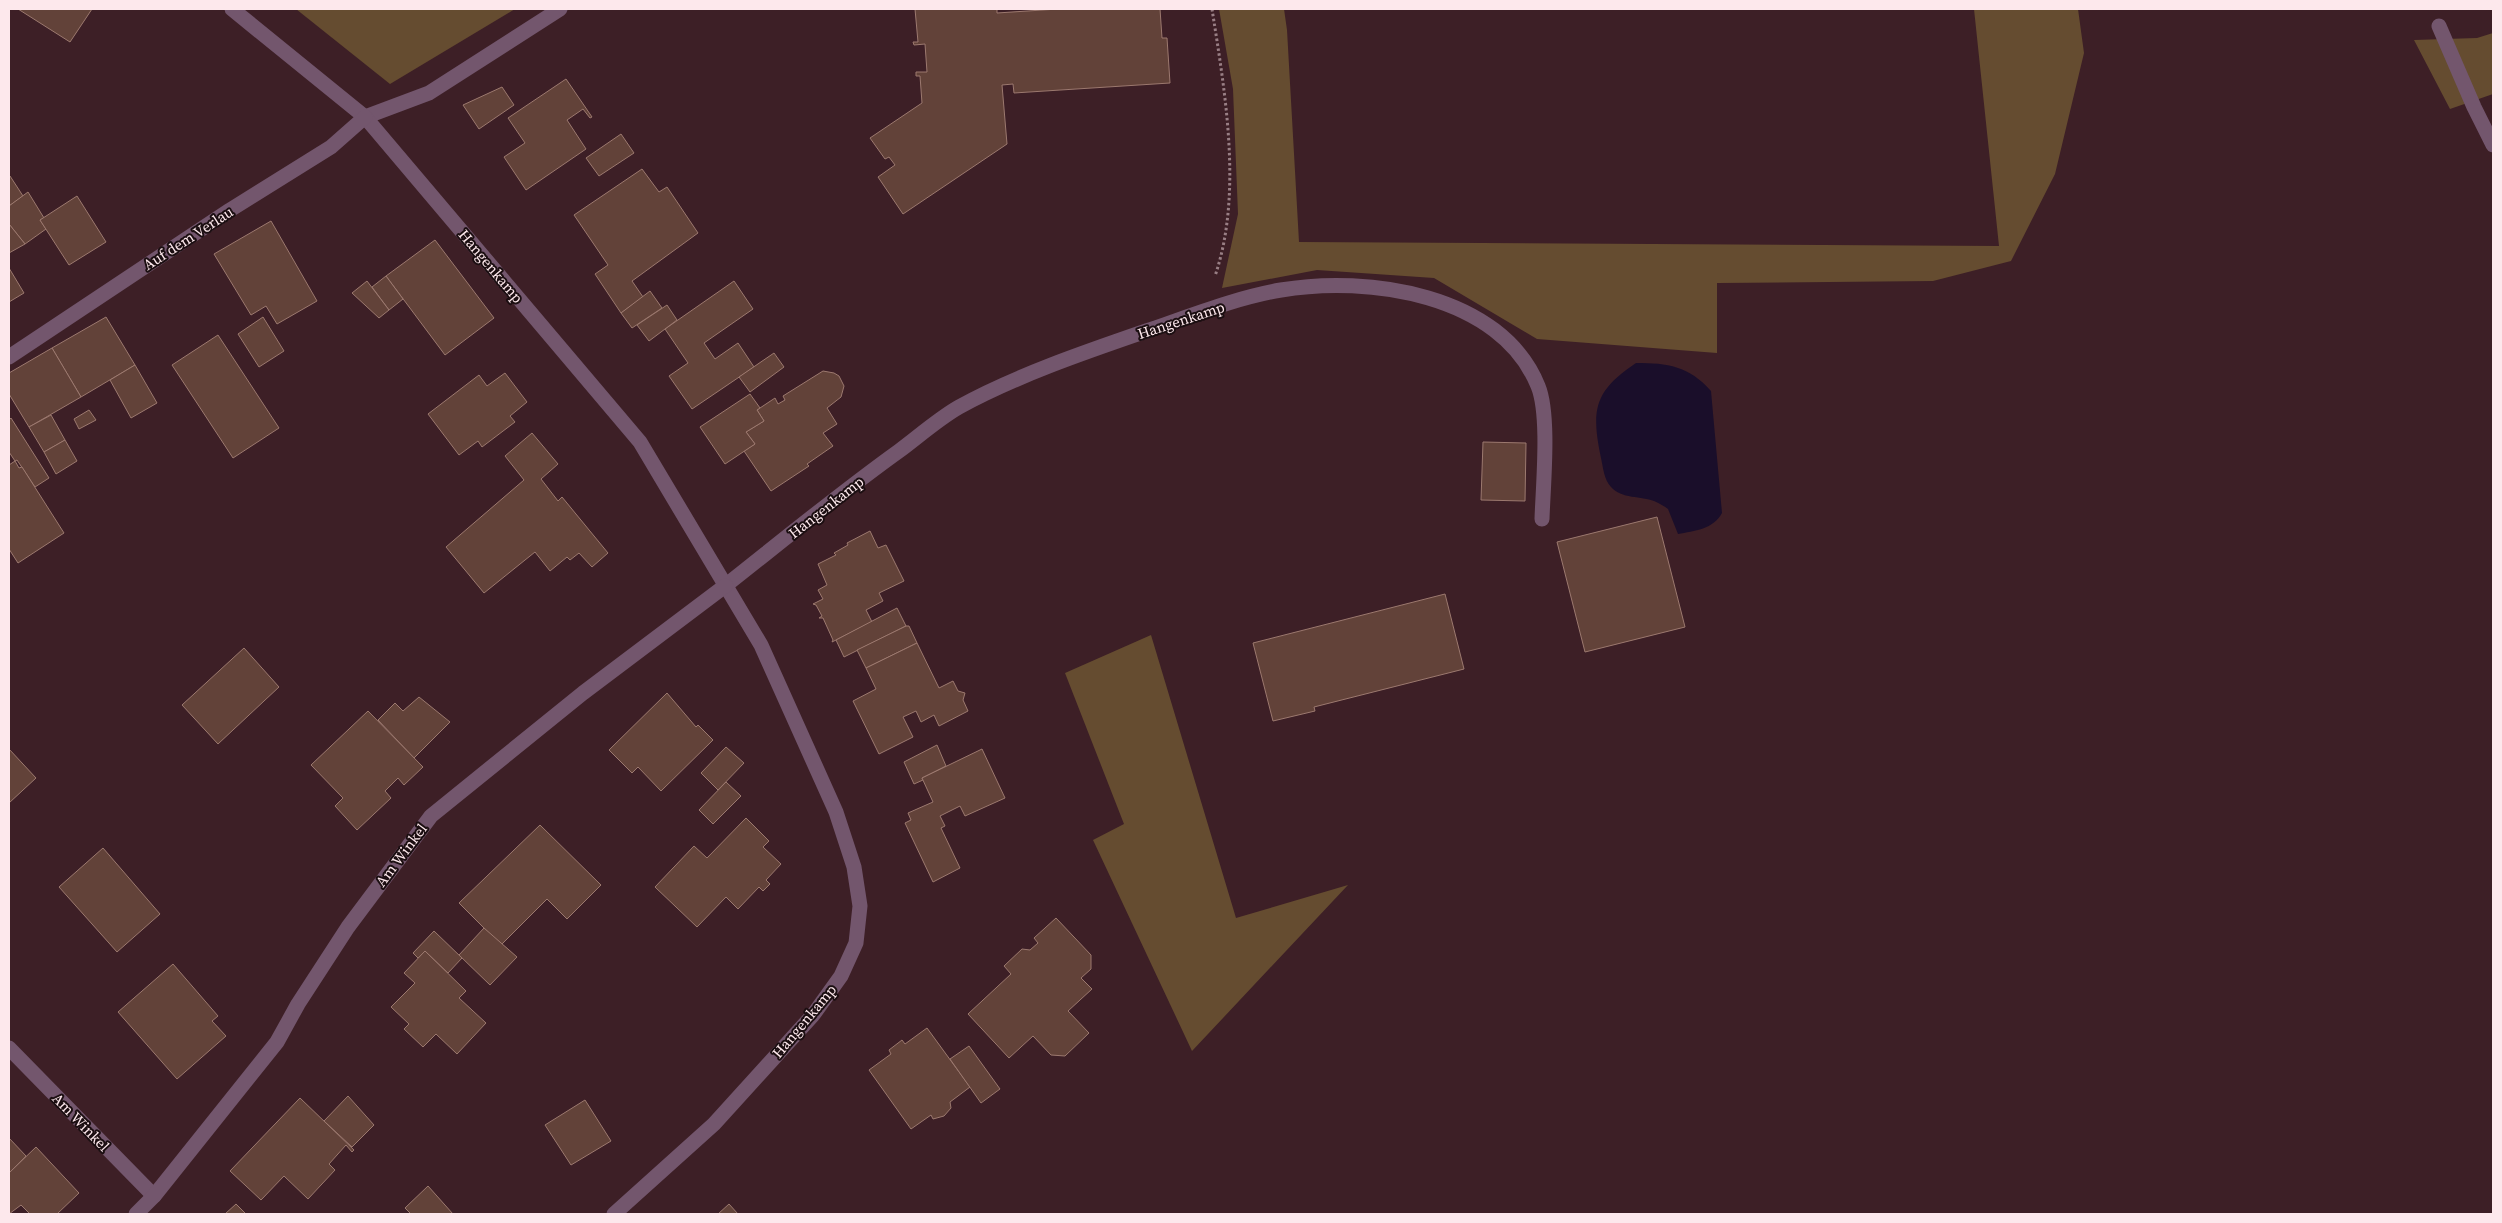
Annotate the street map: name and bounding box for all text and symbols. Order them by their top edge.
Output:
street label: Auf dem Verlau [139,201,237,275]
street label: Hangenkamp [454,225,528,308]
street label: Hangenkamp [1135,296,1227,344]
street label: Hangenkamp [784,471,868,543]
street label: Am Winkel [370,819,432,891]
street label: Hangenkamp [767,979,841,1062]
street label: Am Winkel [48,1088,115,1156]

